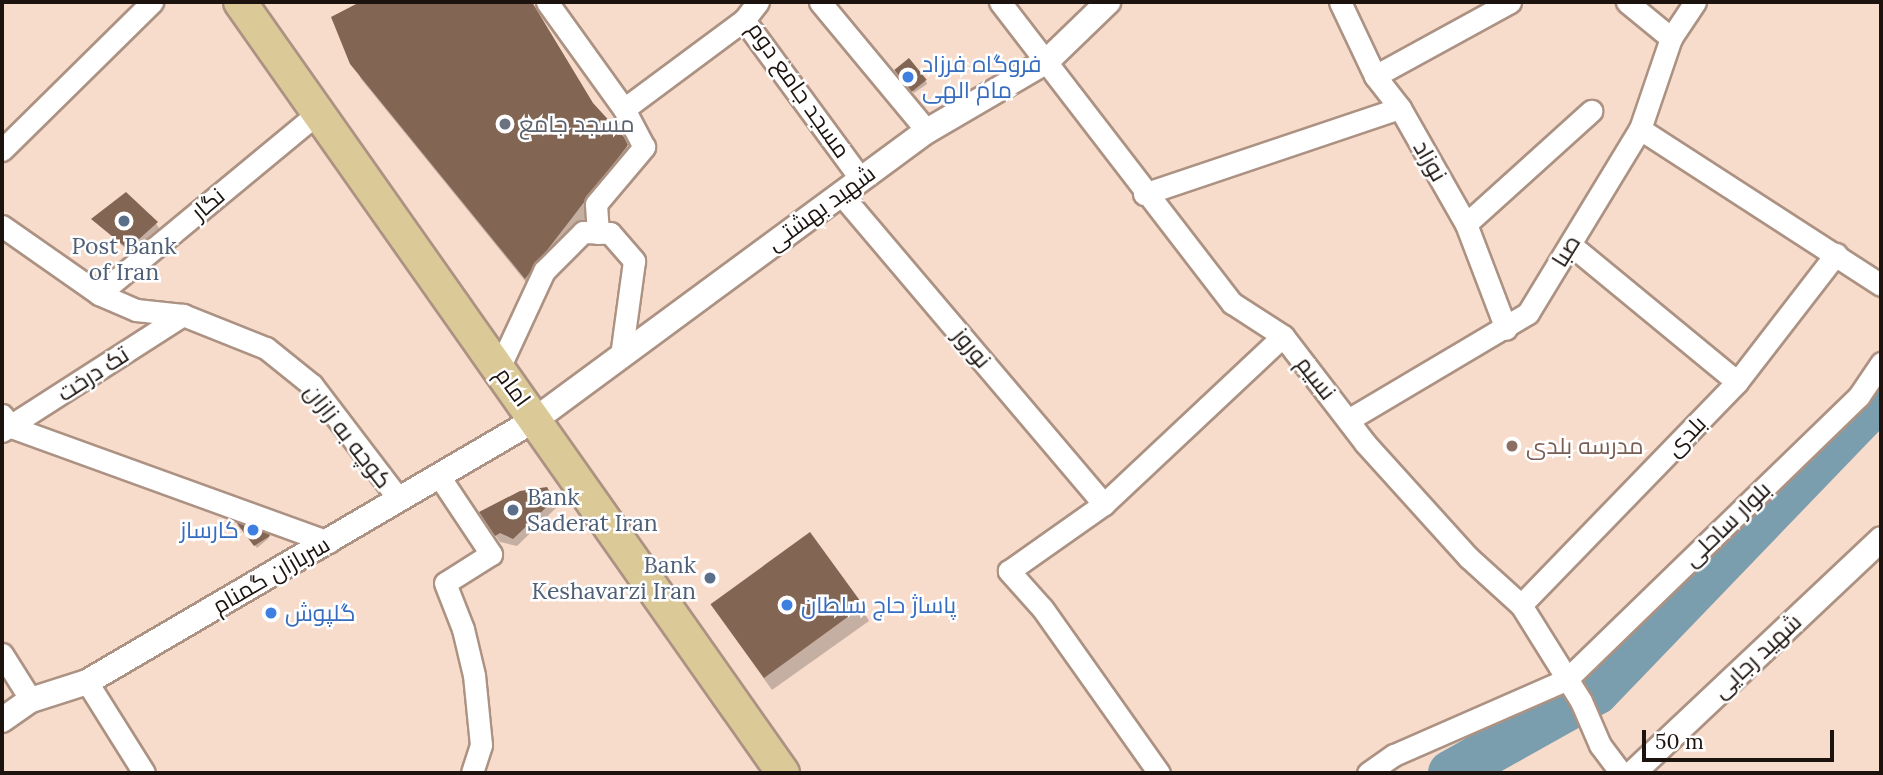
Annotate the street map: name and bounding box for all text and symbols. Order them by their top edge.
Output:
street label: مسجد جامع دوم [742,17,856,163]
place label: فروگاه فرزاد مام الهی [922,50,1041,104]
marker: فروگاه فرزاد مام الهی [900,69,916,85]
place label: مسجد جامع [519,110,635,138]
marker: مسجد جامع [497,116,513,132]
street label: نوزاد [1407,136,1453,186]
street label: شهید بهشتی [761,159,881,257]
street label: نگار [186,182,230,226]
marker: Post Bank of Iran [116,213,132,229]
street label: صبا [1546,230,1586,272]
place label: Post Bank of Iran [71,232,177,286]
street label: نوروز [947,322,997,374]
street label: تک درخت [52,341,134,407]
street label: نسیم [1290,351,1342,405]
street label: امام [489,362,537,412]
street label: کوچه به زازان [299,378,397,494]
street label: بلدی [1660,410,1712,462]
place label: مدرسه بلدی [1526,432,1644,460]
marker: مدرسه بلدی [1504,438,1520,454]
street label: بلوار ساحلی [1678,476,1776,572]
place label: Bank Saderat Iran [527,483,658,537]
marker: Bank Saderat Iran [505,502,521,518]
place label: کارساز [180,516,239,544]
marker: کارساز [245,522,261,538]
street label: سربازان گمنام [207,530,335,620]
place label: Bank Keshavarzi Iran [532,551,696,605]
marker: Bank Keshavarzi Iran [702,570,718,586]
place label: پاساژ حاج سلطان [801,591,956,619]
marker: پاساژ حاج سلطان [779,597,795,613]
place label: گلپوش [285,599,355,627]
marker: گلپوش [263,605,279,621]
street label: شهید رجایی [1707,608,1807,704]
scale bar [1645,716,1838,760]
text: 50 m [1655,728,1704,755]

